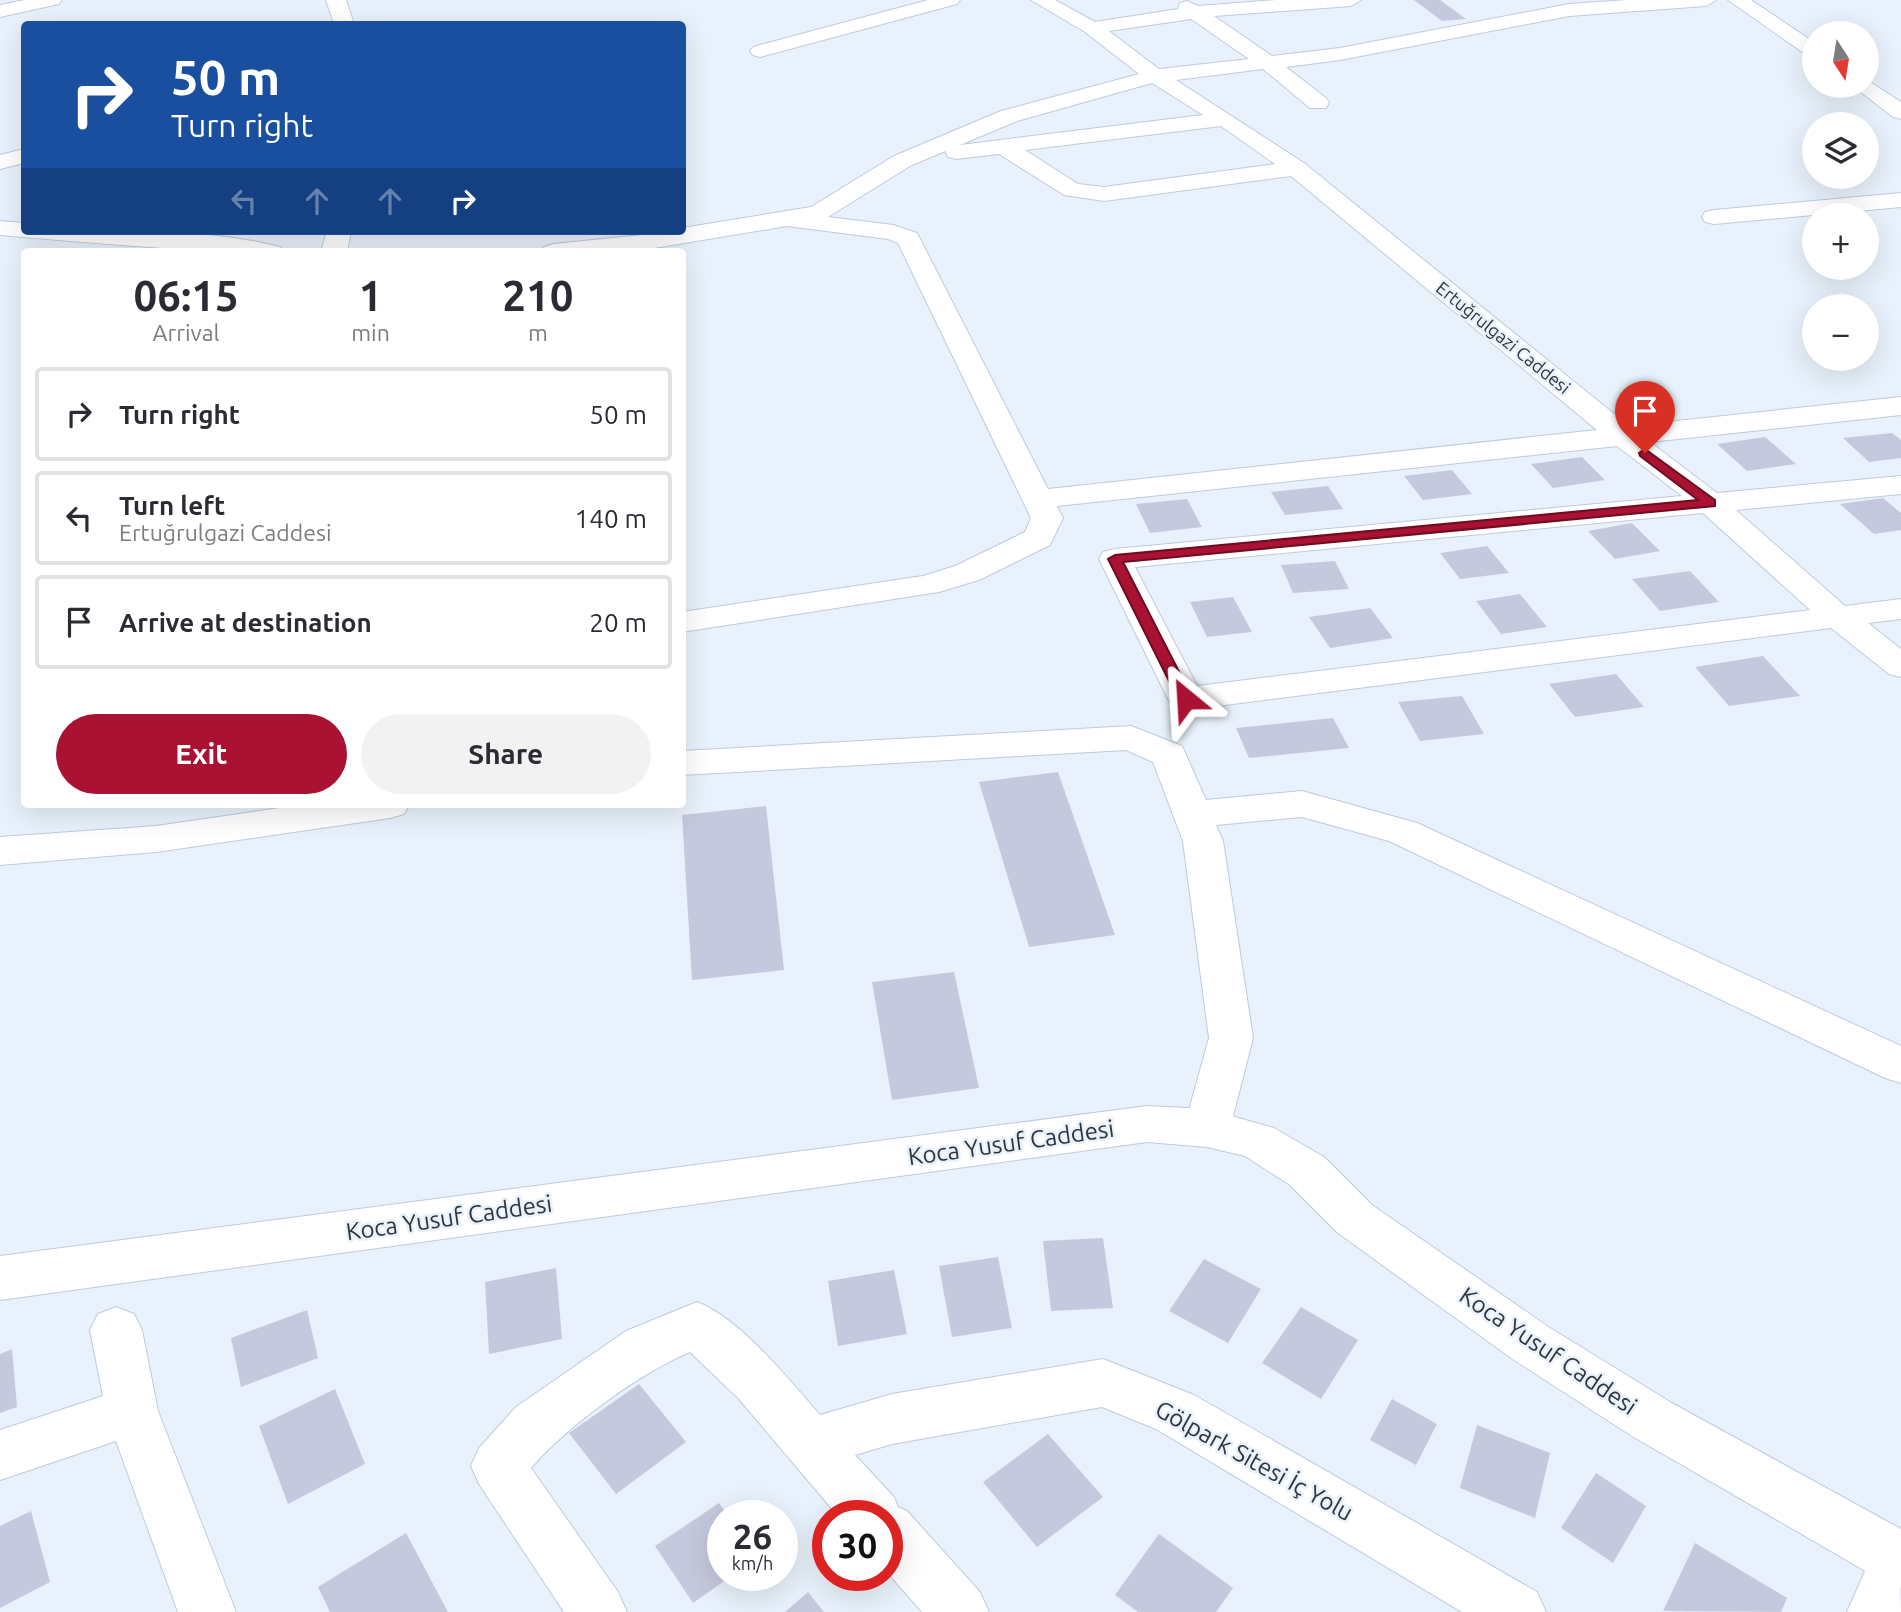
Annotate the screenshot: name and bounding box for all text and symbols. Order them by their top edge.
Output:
north arrow [1802,21,1880,98]
map controls [1802,21,1879,371]
icon: right [56,49,147,140]
text: 50 m [171,49,280,104]
text: Turn right [171,107,313,143]
button: layers [1802,112,1879,189]
icon: left [225,182,263,220]
icon: ahead [298,182,336,220]
icon: ahead [371,182,409,220]
icon: right [444,182,482,220]
button: + [1802,203,1879,280]
text: 06:15 [134,272,239,319]
text: 1 [359,272,382,319]
text: 210 [502,272,573,319]
street label: Ertuğrulgazi Caddesi [1433,277,1575,397]
button: − [1802,294,1879,371]
text: Arrival [153,320,220,345]
text: min [351,320,390,345]
text: m [528,320,548,345]
pin [1615,381,1675,453]
icon: arrive [1626,392,1664,430]
icon: right [60,395,98,433]
text: Turn right [119,400,240,429]
text: 50 m [589,400,647,429]
text: Turn left [119,491,225,520]
icon: left [60,499,98,537]
text: 140 m [575,504,647,533]
text: Ertuğrulgazi Caddesi [119,520,332,545]
icon: arrive [60,603,98,641]
text: Arrive at destination [119,608,372,637]
text: 20 m [589,608,647,637]
position arrow [1149,662,1223,736]
button: Exit [56,714,347,794]
button: Share [361,714,651,794]
street label: Koca Yusuf Caddesi [906,1115,1116,1170]
street label: Koca Yusuf Caddesi [344,1190,554,1245]
street label: Koca Yusuf Caddesi [1455,1281,1642,1420]
street label: Gölpark Sitesi İç Yolu [1151,1395,1358,1526]
speed limit sign: 30 [812,1500,903,1591]
text: 26 [733,1516,772,1556]
text: km/h [732,1553,773,1573]

